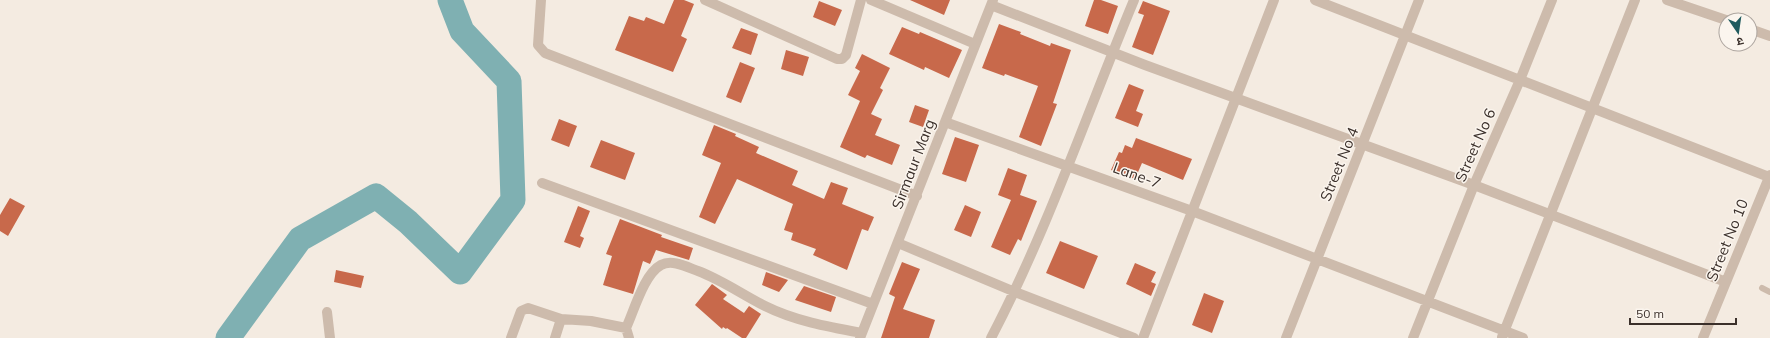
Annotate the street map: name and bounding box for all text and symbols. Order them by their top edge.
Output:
north arrow [1718,12,1758,52]
text: उ [1735,34,1745,49]
street label: Street No 6 [1450,105,1500,185]
street label: Sirmaur Marg [887,116,939,212]
street label: Street No 4 [1316,124,1362,204]
street label: Lane-7 [1110,158,1164,192]
street label: Street No 10 [1702,196,1752,284]
scale bar [1630,300,1736,326]
text: 50 m [1636,306,1664,321]

